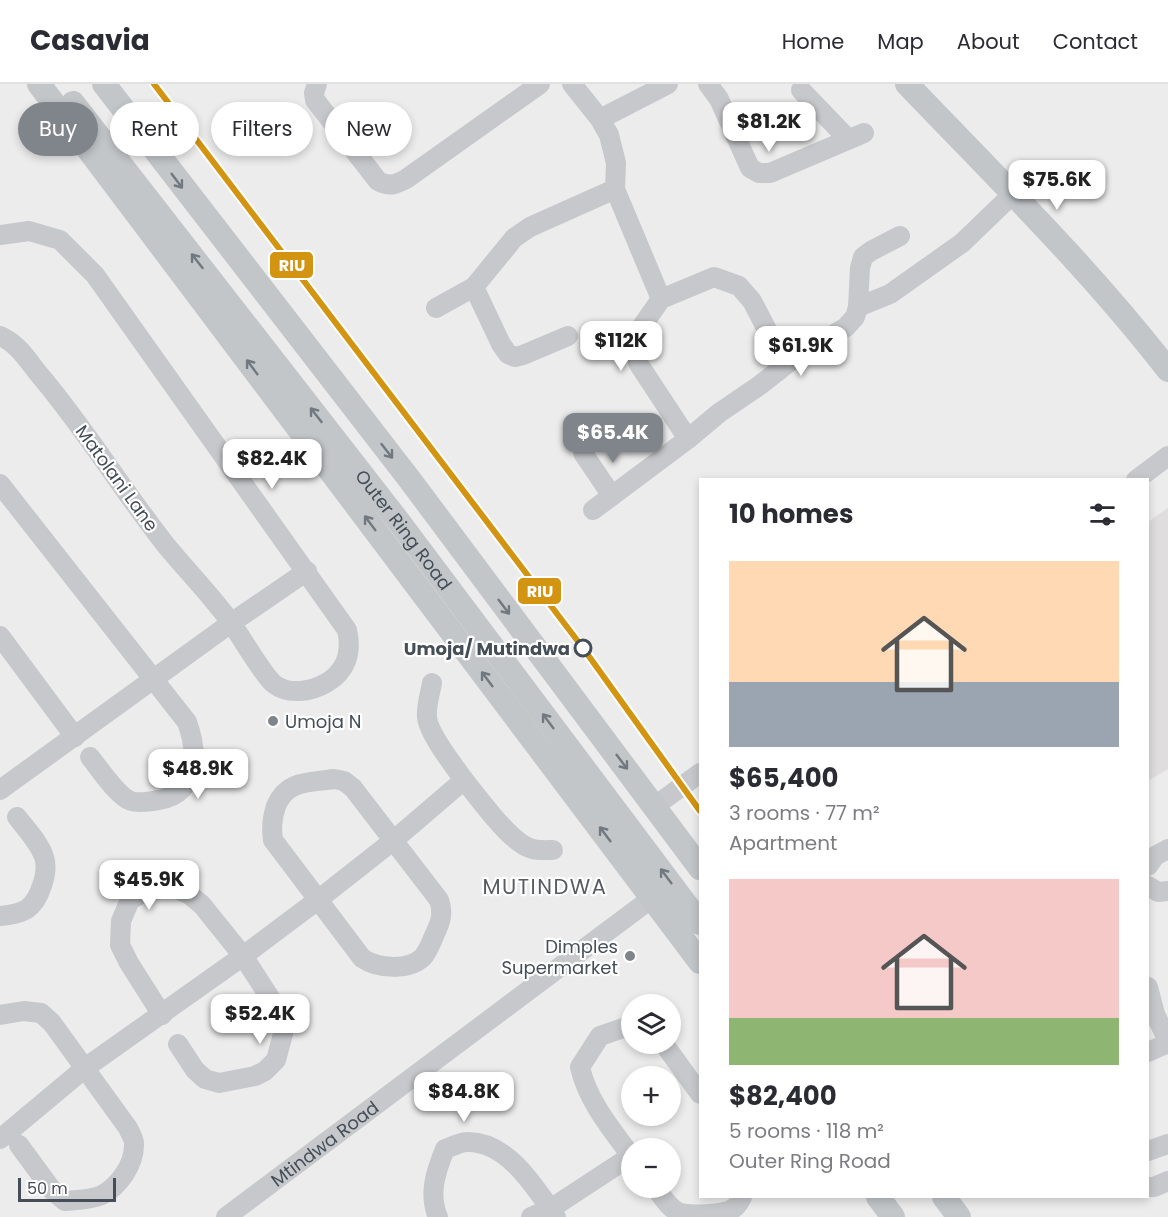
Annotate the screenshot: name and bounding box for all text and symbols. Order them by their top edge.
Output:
text: Casavia [30,21,150,60]
text: Home [782,27,844,56]
text: Map [877,27,924,56]
text: About [957,27,1020,56]
text: Contact [1053,27,1138,56]
chip: Buy [18,102,98,156]
chip: Rent [110,102,199,156]
chip: Filters [211,102,313,156]
chip: New [325,102,412,156]
pin: $81.2K [720,102,818,153]
text: $81.2K [737,107,801,135]
pin: $75.6K [1008,160,1106,211]
text: $75.6K [1022,165,1092,193]
one-way arrow [171,172,183,188]
line badge: RIU [269,251,314,279]
one-way arrow [190,253,203,269]
text: RIU [279,254,305,277]
pin: $112K [579,321,663,372]
text: $112K [594,326,648,354]
pin: $61.9K [752,326,850,377]
text: $61.9K [768,331,834,359]
one-way arrow [246,360,259,376]
one-way arrow [310,407,323,423]
pin: $65.4K [564,413,662,464]
text: $65.4K [577,418,649,446]
street label: Matolani Lane [70,420,164,536]
pin: $82.4K [223,439,321,490]
one-way arrow [381,442,393,458]
text: $82.4K [237,444,307,472]
street label: Outer Ring Road [350,464,458,595]
text: 10 homes [729,496,853,532]
icon: filters [1086,498,1119,531]
one-way arrow [363,515,376,531]
line badge: RIU [517,577,562,605]
text: RIU [527,580,553,603]
one-way arrow [498,598,510,614]
icon: home [870,600,978,708]
place label: Umoja/ Mutindwa [404,636,570,661]
marker: Umoja/ Mutindwa [574,639,592,657]
one-way arrow [481,671,493,687]
place label: Umoja N [285,709,361,734]
marker: Umoja N [266,714,280,728]
one-way arrow [541,714,554,730]
pin: $48.9K [149,749,247,800]
text: $48.9K [162,754,234,782]
one-way arrow [615,754,628,770]
text: $65,400 [729,760,839,796]
text: 3 rooms · 77 m² [729,799,880,827]
one-way arrow [598,827,611,843]
text: Apartment [729,829,837,857]
pin: $45.9K [100,860,198,911]
text: $45.9K [113,865,185,893]
one-way arrow [659,869,672,885]
district label: MUTINDWA [482,872,608,901]
icon: home [870,918,978,1026]
place label: Dimples Supermarket [501,934,618,980]
marker: Dimples Supermarket [623,949,637,963]
pin: $52.4K [211,994,309,1045]
map controls [621,994,681,1198]
button: layers [621,994,681,1054]
text: $52.4K [225,999,295,1027]
button: + [621,1066,681,1126]
pin: $84.8K [415,1072,513,1123]
text: $84.8K [428,1077,500,1105]
text: $82,400 [729,1078,837,1114]
street label: Mtindwa Road [265,1095,383,1192]
text: 5 rooms · 118 m² [729,1117,884,1145]
button: − [621,1138,681,1198]
text: Outer Ring Road [729,1147,891,1175]
scale bar [18,1175,116,1202]
text: 50 m [27,1177,68,1200]

